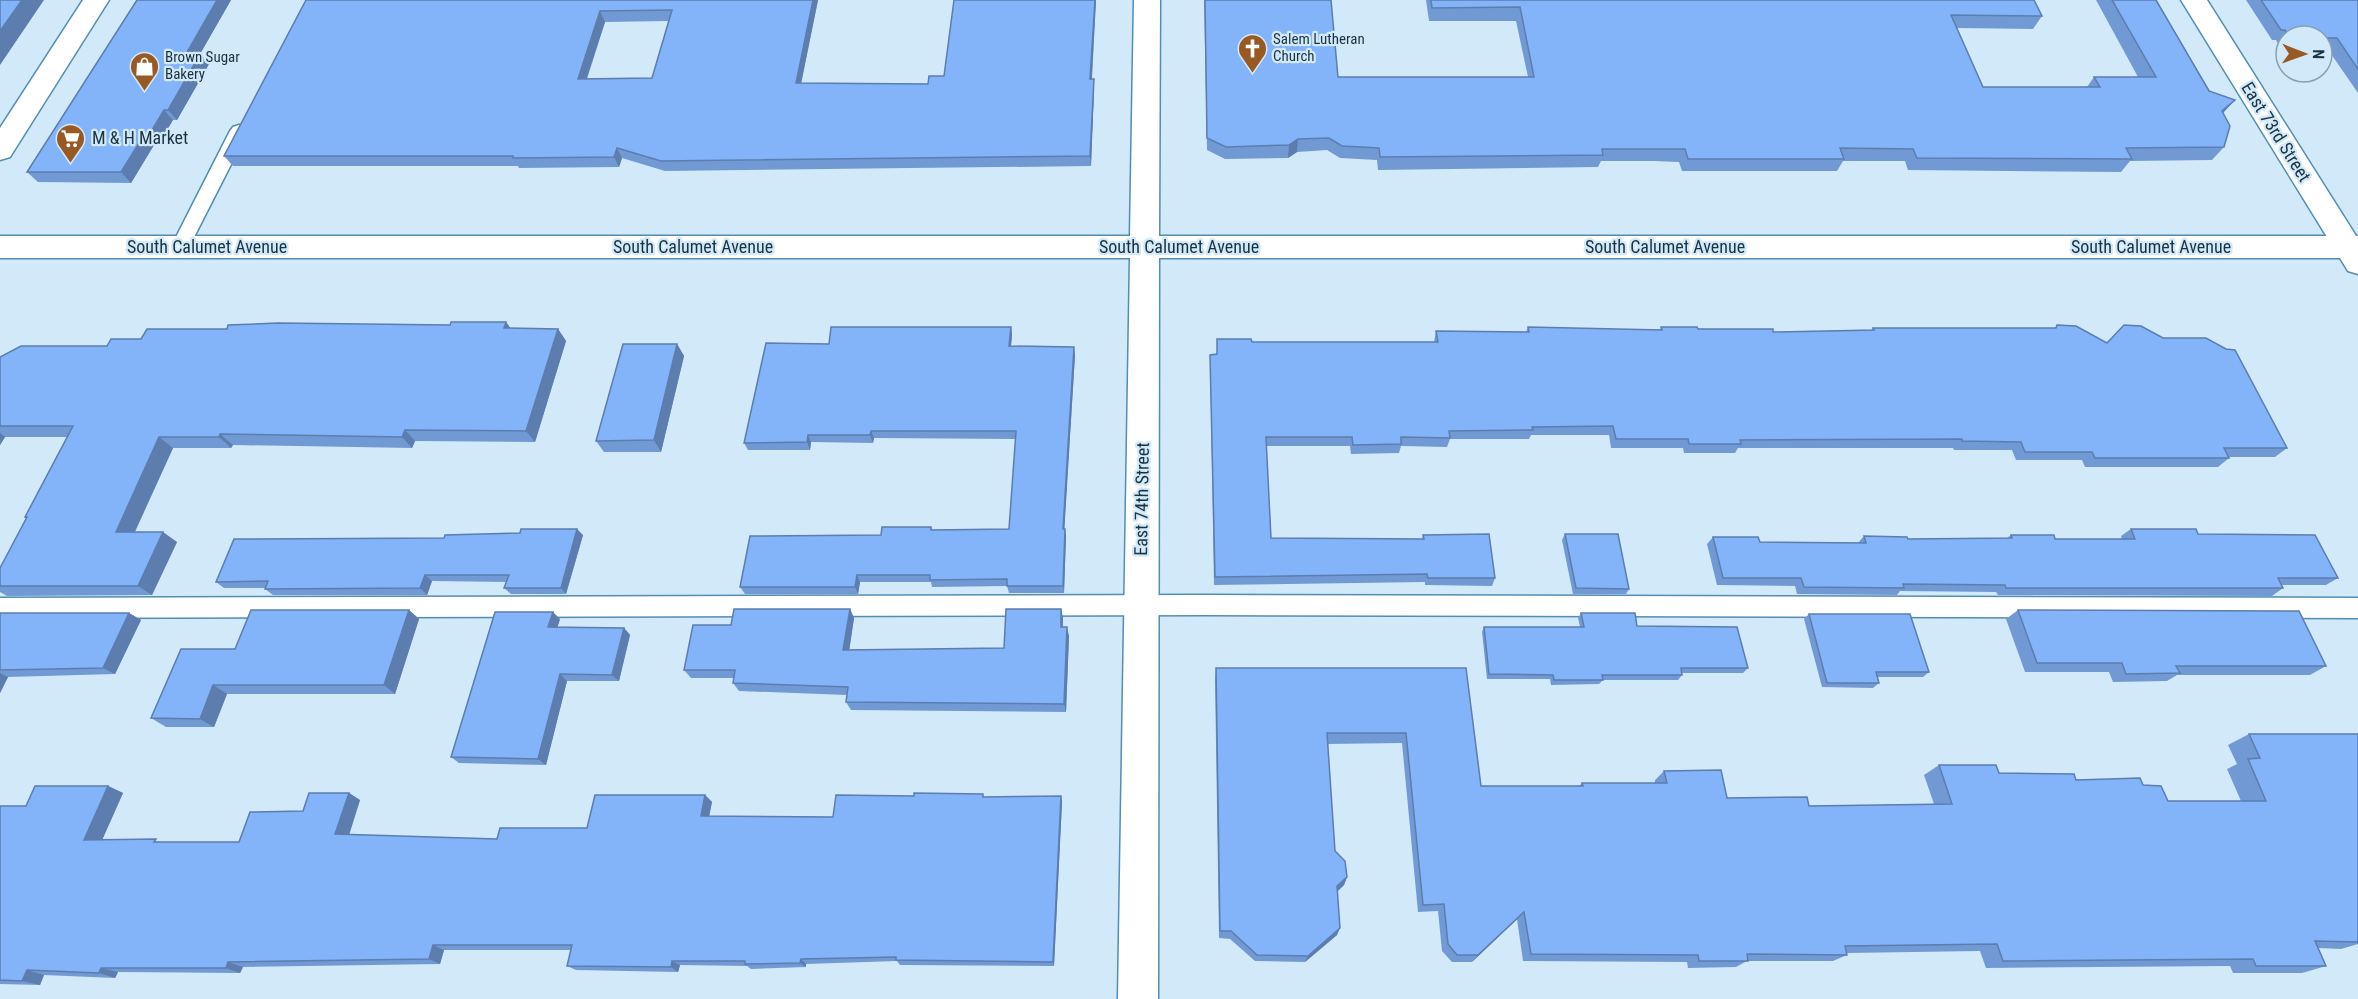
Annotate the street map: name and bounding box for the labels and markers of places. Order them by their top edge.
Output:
place label: Salem Lutheran Church [1273,30,1365,65]
church icon: Salem Lutheran Church [1236,32,1268,74]
place label: Brown Sugar Bakery [165,48,240,83]
shop icon: Brown Sugar Bakery [128,50,160,92]
supermarket icon: M & H Market [55,122,87,164]
place label: M & H Market [92,127,188,148]

